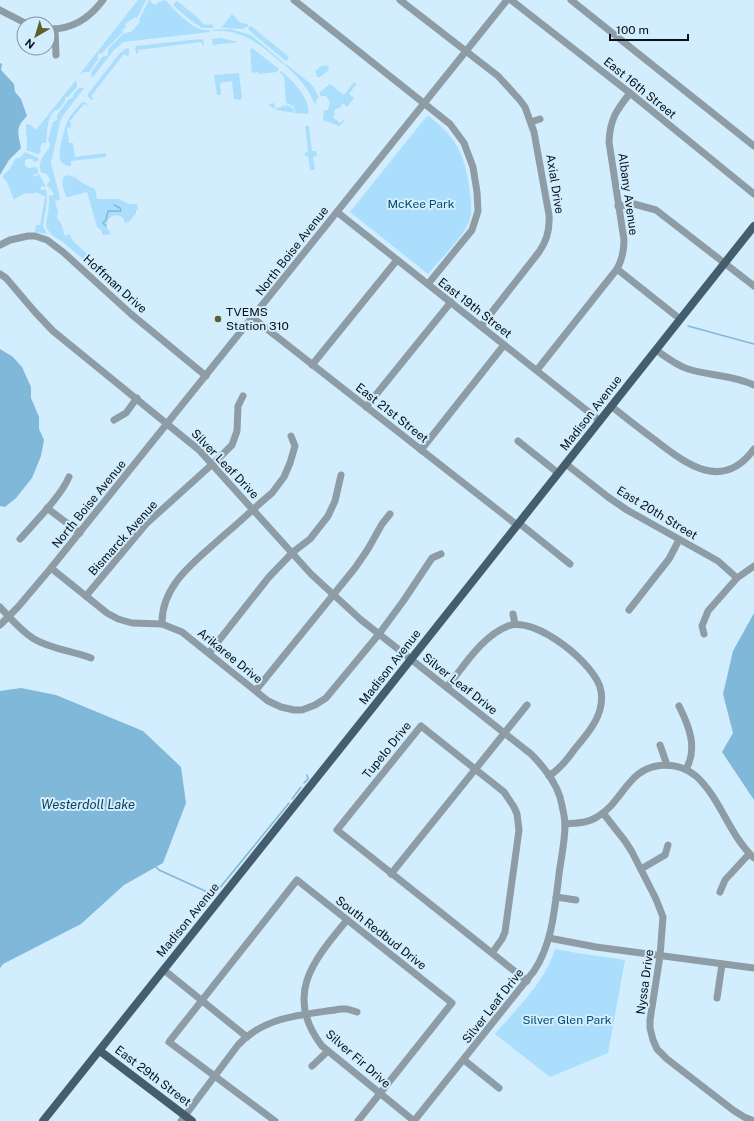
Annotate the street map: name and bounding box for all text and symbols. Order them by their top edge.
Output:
north arrow [16,16,56,56]
scale bar [610,16,688,42]
text: 100 m [616,23,649,37]
text: N [23,37,37,51]
street label: East 16th Street [601,54,679,122]
street label: Albany Avenue [615,152,641,236]
street label: Axial Drive [543,153,567,215]
park label: McKee Park [388,197,455,211]
street label: North Boise Avenue [253,203,331,298]
street label: Hoffman Drive [80,252,150,316]
street label: East 19th Street [435,275,515,341]
place label: TVEMS Station 310 [226,305,289,333]
marker: TVEMS Station 310 [213,314,223,324]
street label: Madison Avenue [557,373,625,453]
street label: East 21st Street [353,380,431,446]
street label: Silver Leaf Drive [188,426,262,502]
street label: North Boise Avenue [49,457,129,551]
street label: East 20th Street [614,483,700,543]
street label: Bismarck Avenue [86,498,160,578]
street label: Arikaree Drive [195,626,265,686]
street label: Madison Avenue [356,627,424,707]
street label: Silver Leaf Drive [420,650,500,718]
street label: Tupelo Drive [360,719,414,781]
water label: Westerdoll Lake [41,797,135,812]
street label: Madison Avenue [154,880,222,960]
street label: South Redbud Drive [333,893,429,973]
street label: Nyssa Drive [633,948,657,1016]
street label: Silver Leaf Drive [459,966,527,1046]
park label: Silver Glen Park [522,1013,612,1027]
street label: Silver Fir Drive [323,1027,393,1091]
street label: East 29th Street [112,1043,194,1109]

